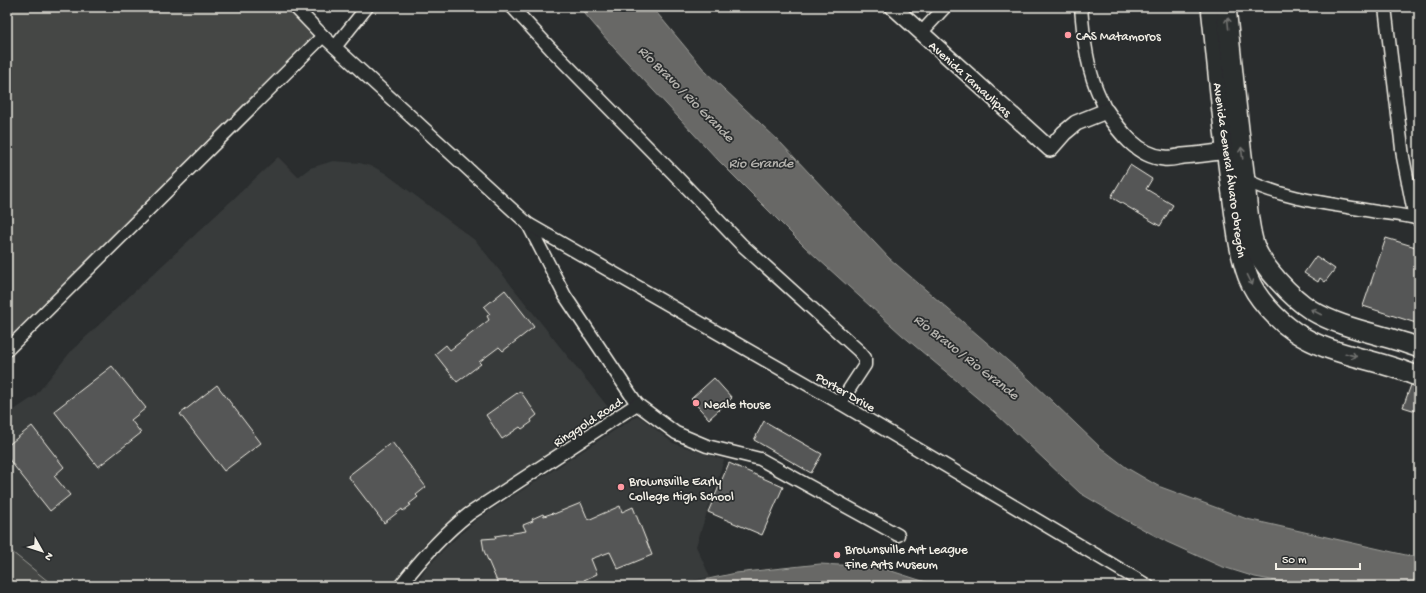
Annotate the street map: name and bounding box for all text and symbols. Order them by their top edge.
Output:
one-way arrow [1224,17,1231,30]
marker: CAS Matamoros [1063,30,1073,40]
place label: CAS Matamoros [1076,30,1162,45]
street label: Avenida Tamaulipas [925,39,1015,122]
water label: Río Bravo / Rio Grande [634,43,737,147]
street label: Avenida General Álvaro Obregón [1209,82,1249,260]
one-way arrow [1238,147,1246,160]
water label: Rio Grande [729,156,794,173]
one-way arrow [1247,274,1254,286]
one-way arrow [1311,308,1323,315]
water label: Río Bravo / Rio Grande [909,312,1022,405]
one-way arrow [1344,352,1357,359]
street label: Porter Drive [811,370,878,416]
street label: Ringgold Road [551,394,627,451]
marker: Neale House [691,398,701,408]
place label: Neale House [704,398,771,413]
place label: Brownsville Early College High School [628,475,734,505]
marker: Brownsville Early College High School [616,482,626,492]
north arrow [22,531,62,571]
place label: Brownsville Art League Fine Arts Museum [844,543,968,573]
scale bar [1276,545,1360,571]
text: N [41,549,55,563]
marker: Brownsville Art League Fine Arts Museum [832,550,842,560]
text: 50 m [1282,554,1307,568]

